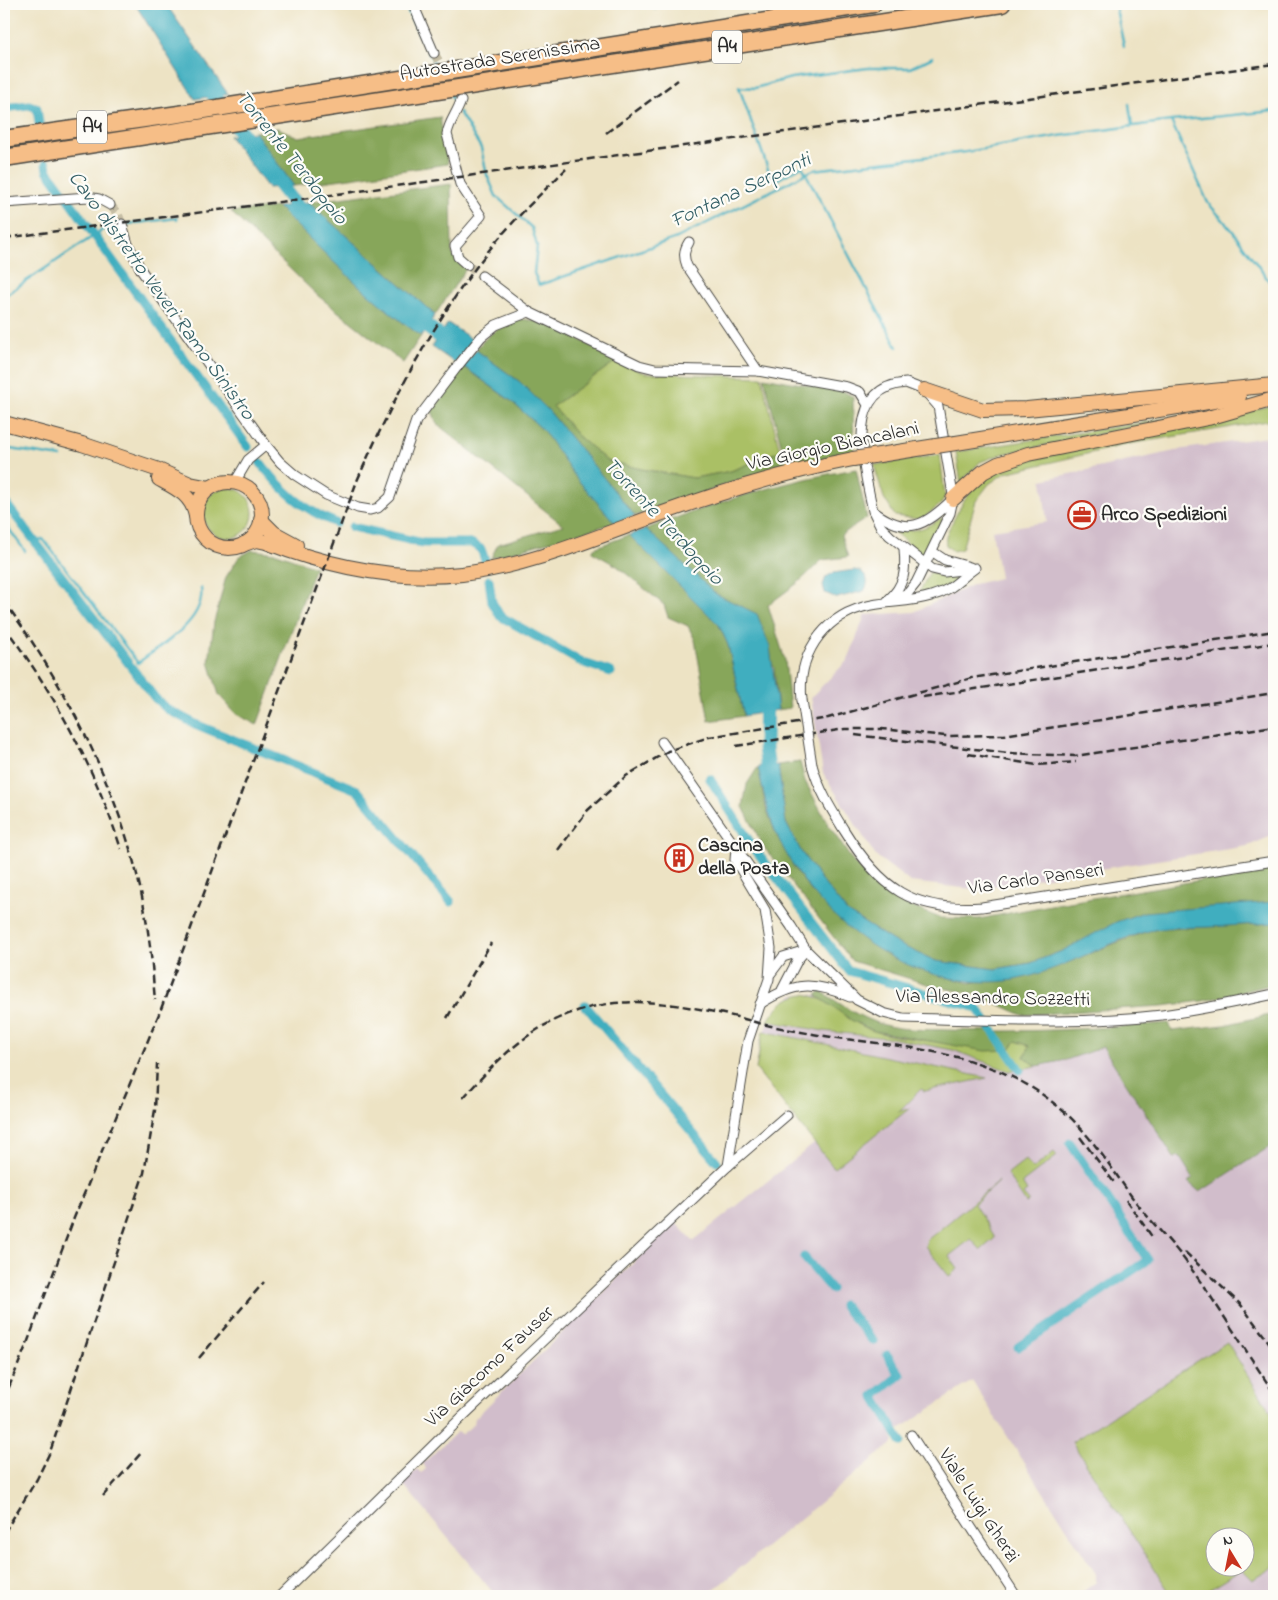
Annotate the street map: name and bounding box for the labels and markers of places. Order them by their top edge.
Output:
office icon: Arco Spedizioni [1067,500,1097,530]
place label: Arco Spedizioni [1101,501,1228,530]
place label: Cascina della Posta [698,832,789,884]
building icon: Cascina della Posta [664,843,694,873]

